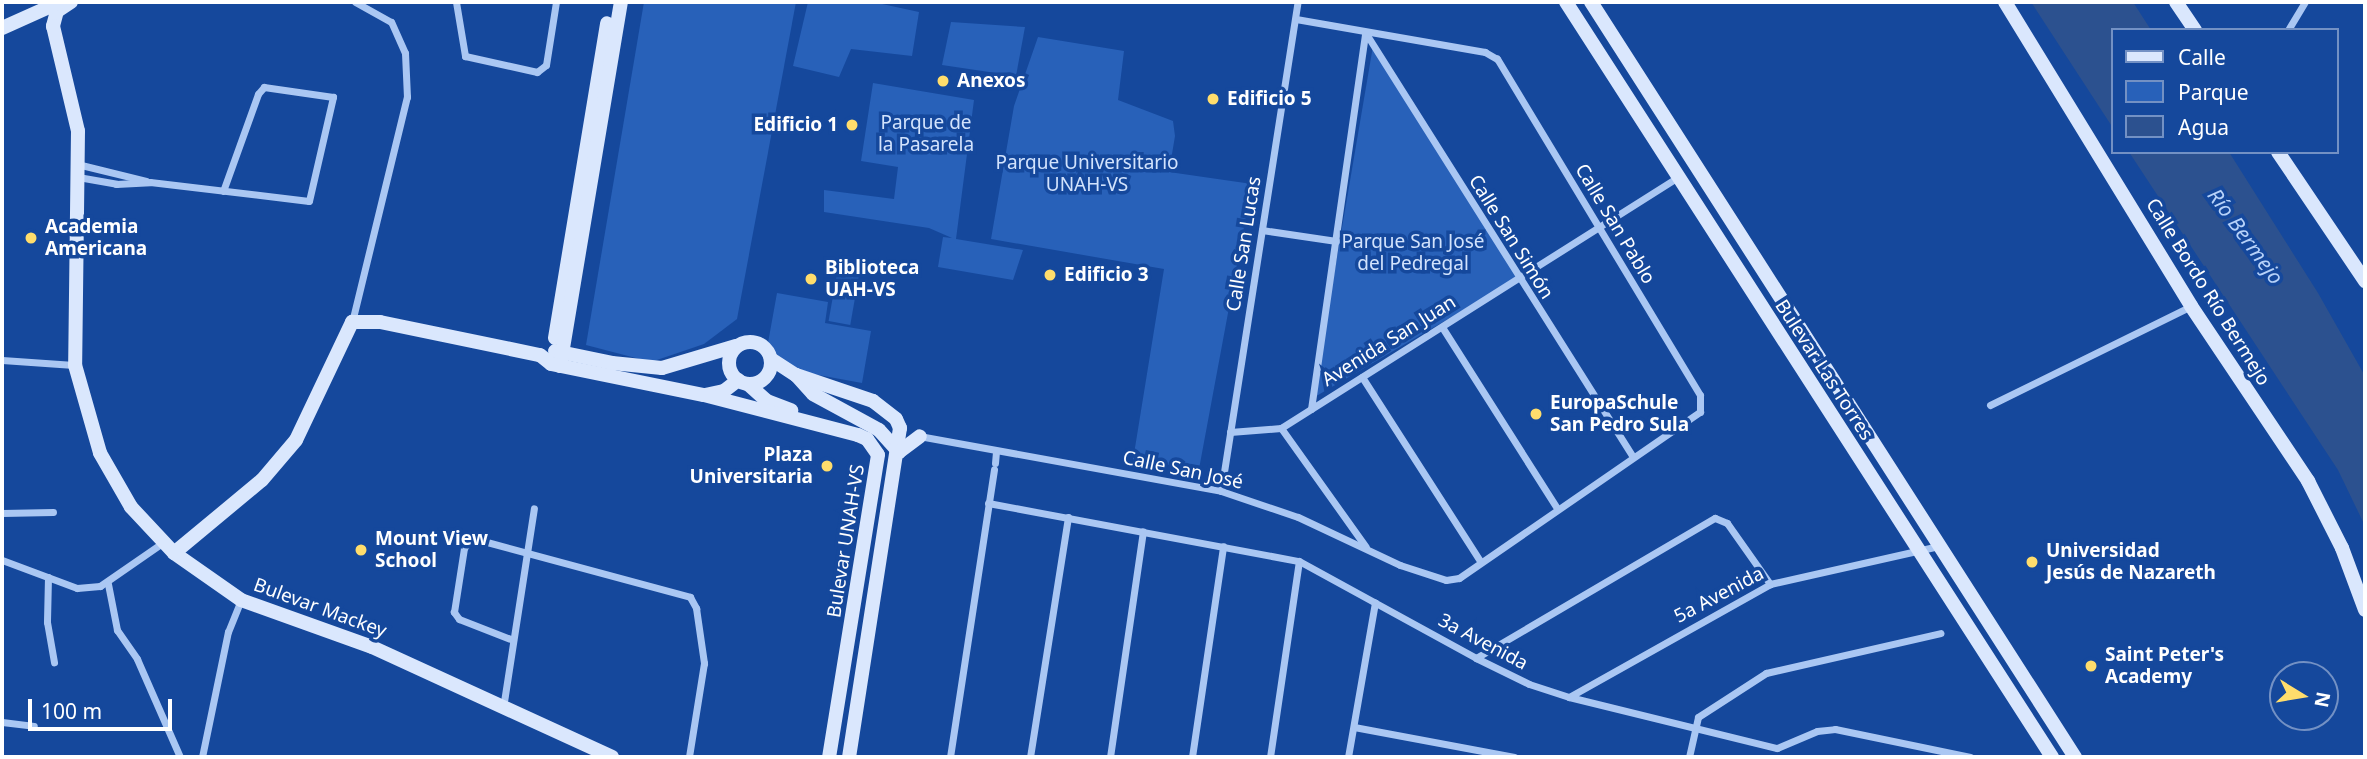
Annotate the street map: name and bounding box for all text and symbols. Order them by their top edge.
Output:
legend [2112,28,2339,154]
text: Calle [2178,43,2226,71]
place label: Anexos [957,70,1025,92]
marker: Anexos [935,73,951,89]
text: Parque [2178,78,2248,106]
place label: Edificio 5 [1227,88,1312,110]
marker: Edificio 5 [1205,91,1221,107]
park label: Parque de la Pasarela [878,112,974,156]
text: Agua [2178,113,2229,141]
place label: Edificio 1 [753,114,838,136]
marker: Edificio 1 [844,117,860,133]
park label: Parque Universitario UNAH-VS [995,152,1179,196]
street label: Calle San Pablo [1570,160,1660,288]
street label: Calle San Simón [1464,171,1558,303]
street label: Calle San Lucas [1222,175,1266,313]
water label: Río Bermejo [2203,183,2289,289]
street label: Calle Bordo Río Bermejo [2141,194,2275,390]
place label: Academia Americana [45,216,147,260]
marker: Academia Americana [23,230,39,246]
park label: Parque San José del Pedregal [1342,231,1484,275]
place label: Biblioteca UAH-VS [825,257,919,301]
place label: Edificio 3 [1064,264,1149,286]
marker: Edificio 3 [1042,267,1058,283]
marker: Biblioteca UAH-VS [803,271,819,287]
street label: Avenida San Juan [1318,291,1460,391]
street label: Bulevar Las Torres [1770,295,1878,445]
place label: EuropaSchule San Pedro Sula [1550,392,1689,436]
marker: EuropaSchule San Pedro Sula [1528,406,1544,422]
place label: Plaza Universitaria [690,444,813,488]
street label: Calle San José [1121,446,1245,494]
marker: Plaza Universitaria [819,458,835,474]
street label: Bulevar UNAH-VS [823,463,869,619]
place label: Mount View School [375,528,488,572]
place label: Universidad Jesús de Nazareth [2046,540,2216,584]
marker: Mount View School [353,542,369,558]
marker: Universidad Jesús de Nazareth [2024,554,2040,570]
street label: 5a Avenida [1670,562,1768,628]
street label: Bulevar Mackey [251,573,389,643]
street label: 3a Avenida [1434,609,1532,675]
place label: Saint Peter's Academy [2105,644,2224,688]
marker: Saint Peter's Academy [2083,658,2099,674]
north arrow [2269,661,2339,731]
scale bar [32,686,175,730]
text: N [2308,690,2337,710]
text: 100 m [41,697,102,725]

